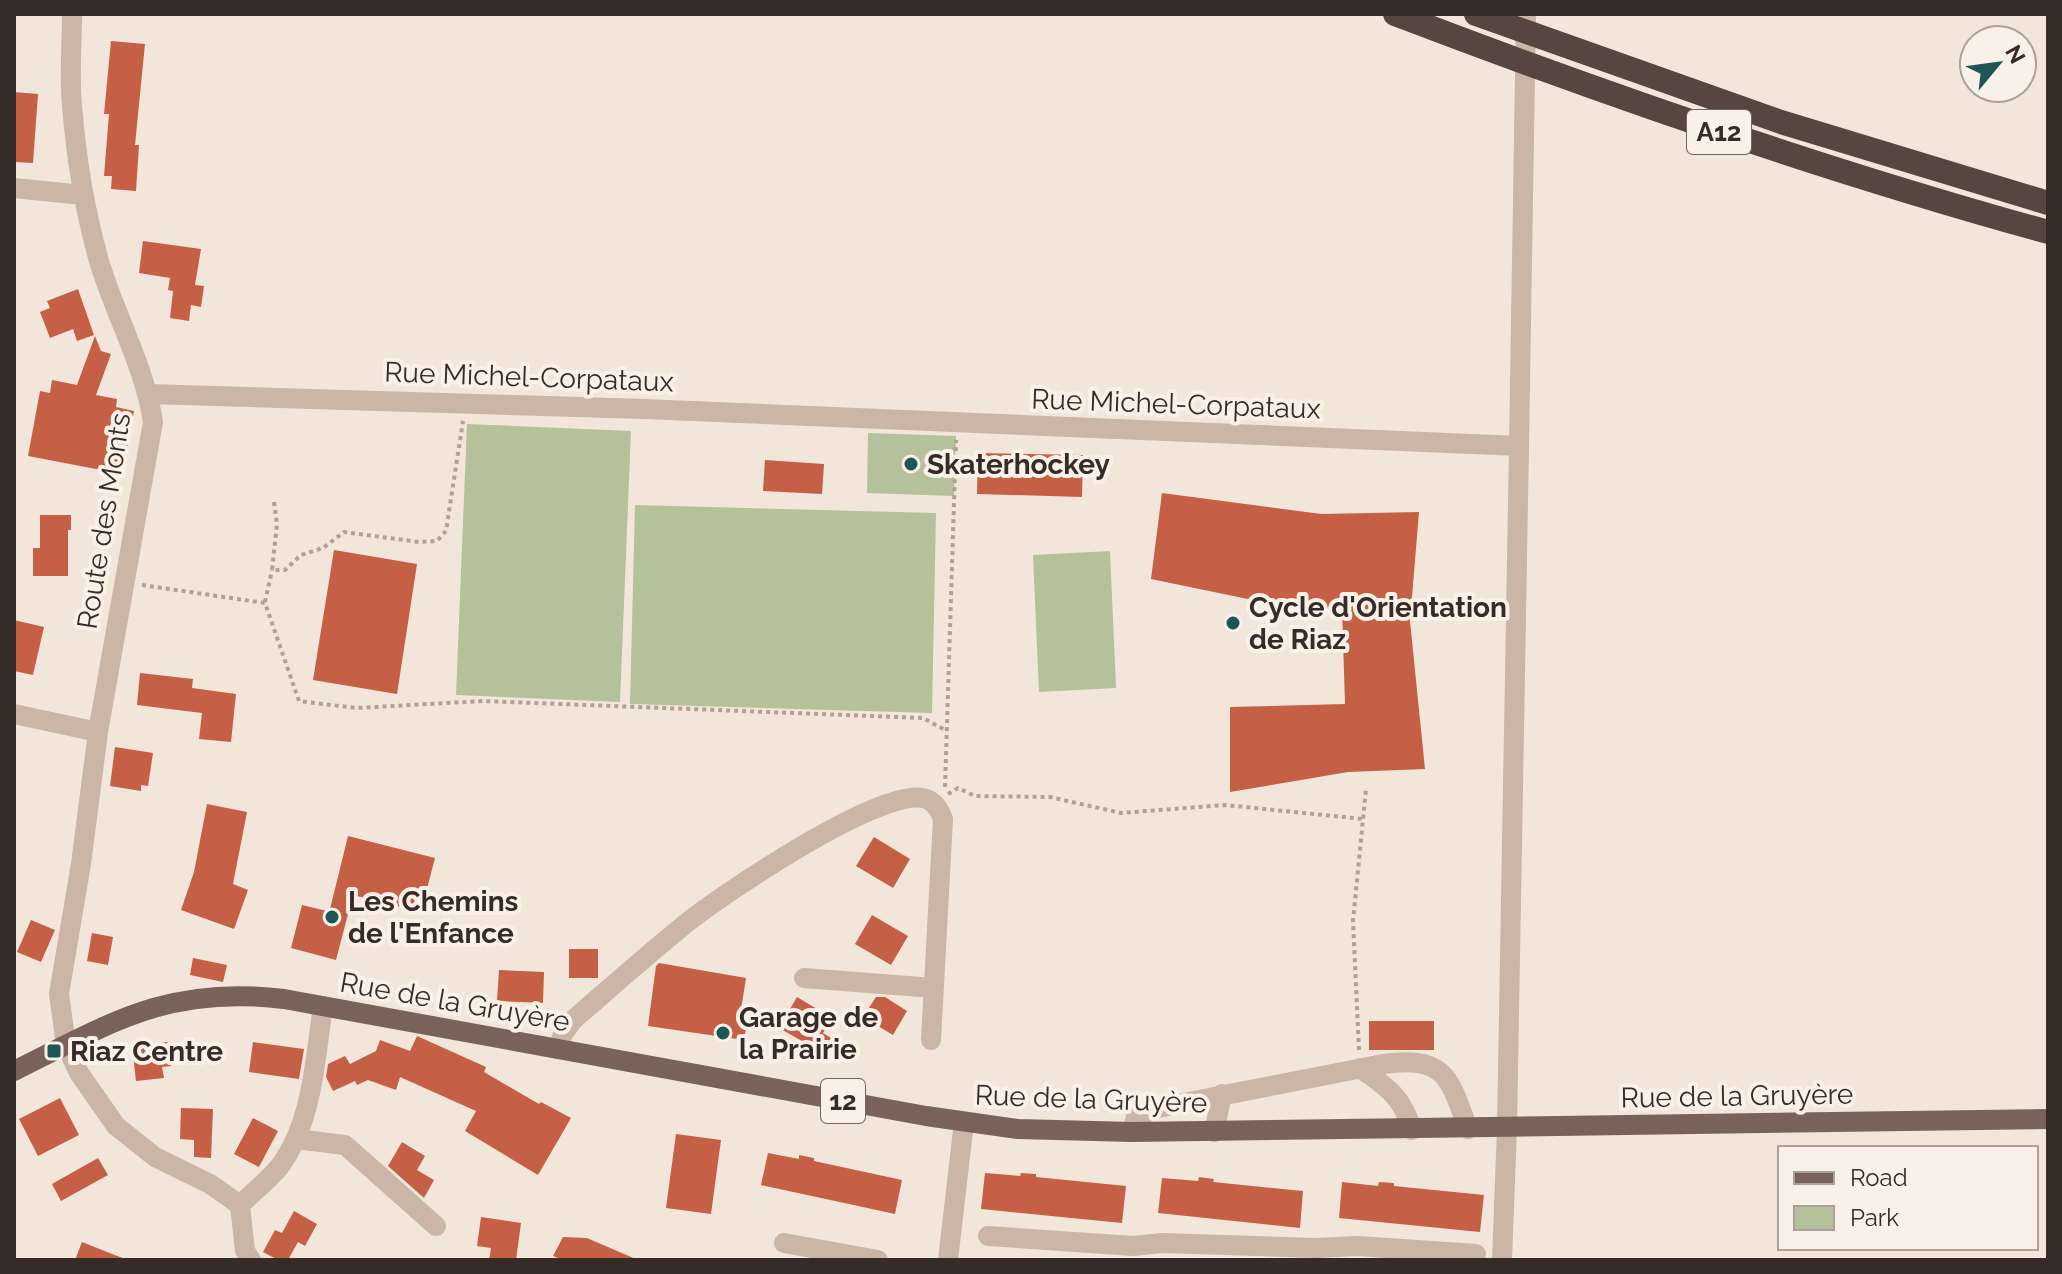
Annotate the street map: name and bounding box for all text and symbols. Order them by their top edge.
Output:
north arrow [1958,24,2038,104]
text: N [2000,41,2031,68]
road number: A12 [1687,110,1751,154]
street label: Rue Michel-Corpataux [384,355,674,399]
street label: Rue Michel-Corpataux [1031,382,1321,426]
street label: Route des Monts [71,411,137,631]
place label: Skaterhockey [927,448,1111,481]
marker: Skaterhockey [902,455,920,473]
place label: Cycle d'Orientation de Riaz [1249,591,1507,656]
marker: Cycle d'Orientation de Riaz [1224,614,1242,632]
place label: Les Chemins de l'Enfance [348,885,518,950]
marker: Les Chemins de l'Enfance [323,908,341,926]
street label: Rue de la Gruyère [338,966,572,1038]
place label: Garage de la Prairie [739,1001,879,1066]
marker: Garage de la Prairie [714,1024,732,1042]
place label: Riaz Centre [70,1035,223,1068]
marker: Riaz Centre [45,1042,63,1060]
street label: Rue de la Gruyère [1620,1077,1854,1115]
street label: Rue de la Gruyère [974,1078,1208,1120]
road number: 12 [821,1079,865,1123]
legend [1778,1146,2038,1250]
text: Road [1850,1163,1908,1192]
text: Park [1850,1203,1899,1232]

